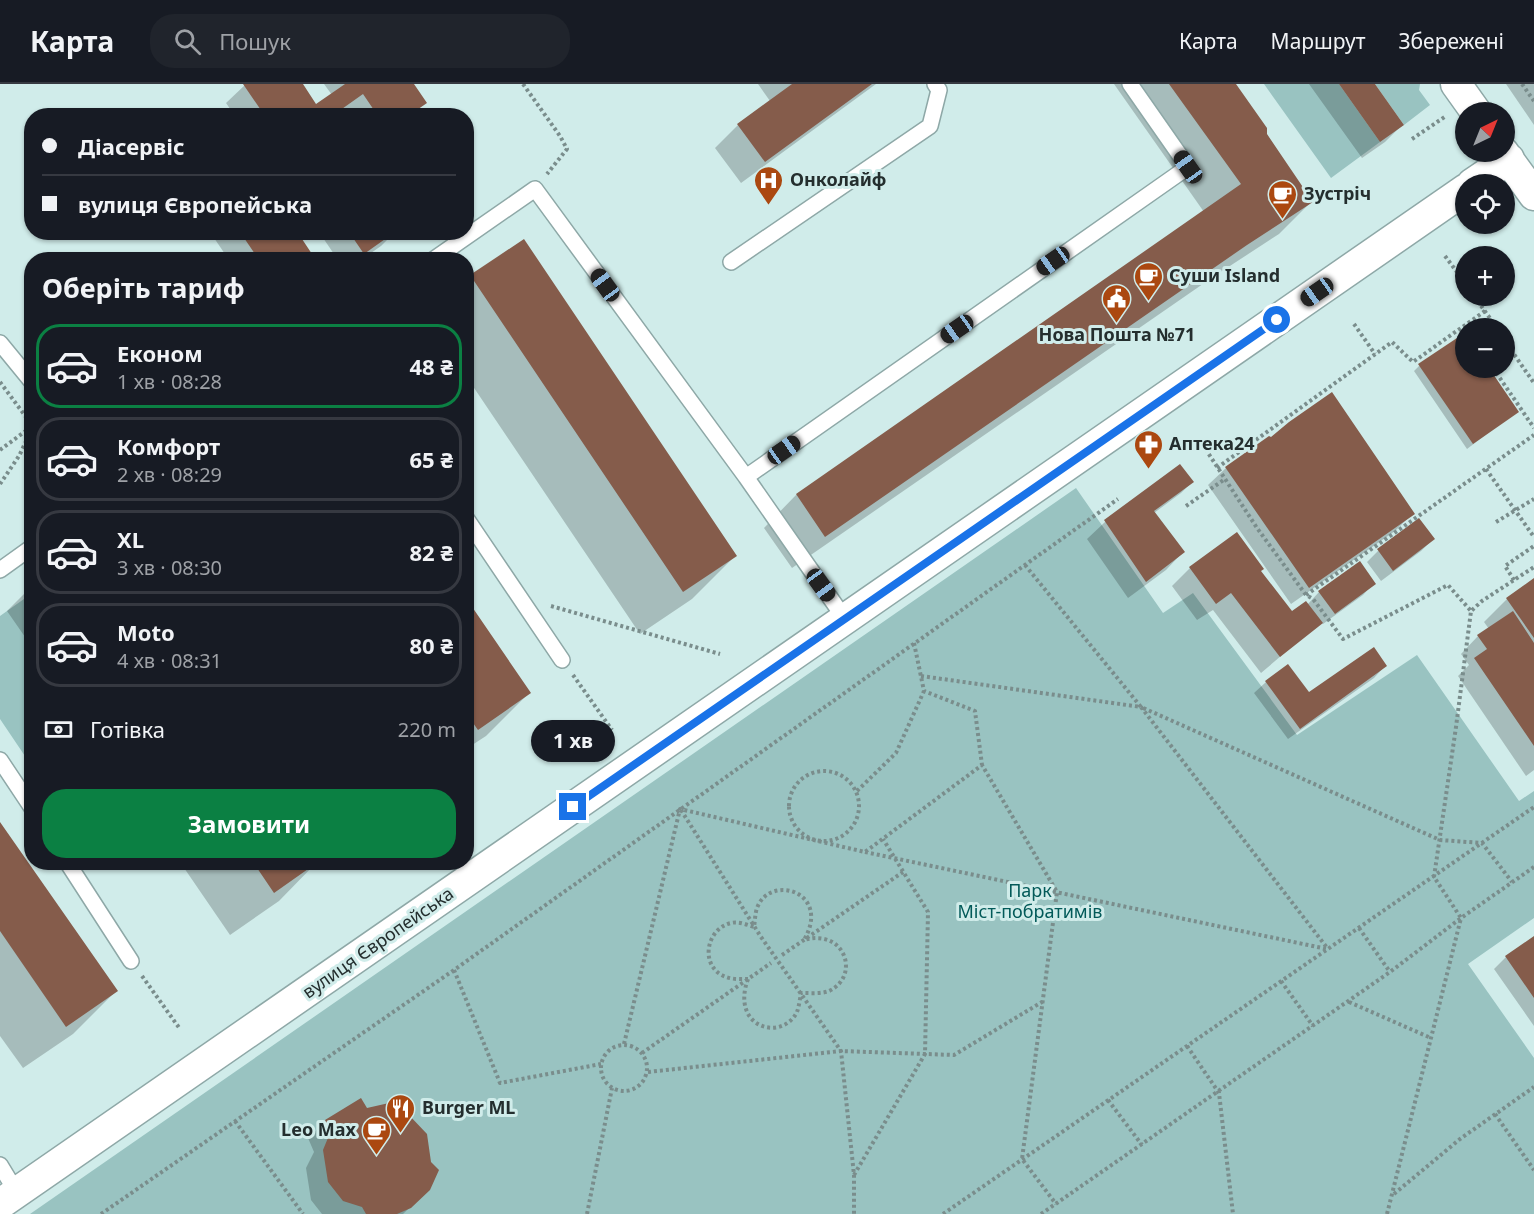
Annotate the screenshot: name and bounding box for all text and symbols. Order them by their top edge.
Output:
search box [150,14,570,68]
text: Карта [30,22,114,60]
icon: search [171,25,204,58]
text: Пошук [219,26,291,56]
text: Карта [1179,27,1238,55]
text: Маршрут [1271,27,1365,55]
text: Збережені [1398,27,1504,55]
north arrow [1455,102,1515,162]
map controls [1455,102,1515,378]
text: Діасервіс [78,131,185,161]
car [1170,147,1206,187]
hospital icon: Онколайф [753,164,785,206]
place label: Онколайф [790,167,886,191]
button: locate [1455,174,1515,234]
cafe icon: Зустрiч [1267,178,1299,220]
place label: Зустрiч [1304,181,1371,205]
text: вулиця Європейська [78,189,312,219]
car [1033,243,1073,279]
button: + [1455,246,1515,306]
cafe icon: Суши Island [1132,260,1164,302]
place label: Суши Island [1169,263,1280,287]
car [587,265,623,305]
text: Оберіть тариф [42,269,245,306]
car [1297,274,1337,310]
public building icon: Нова Пошта №71 [1101,282,1133,324]
route start [1263,306,1290,333]
car [937,311,977,347]
button: − [1455,318,1515,378]
place label: Нова Пошта №71 [1039,322,1195,346]
text: Економ [117,338,203,368]
icon: car [45,339,99,393]
text: 48 ₴ [410,351,453,381]
text: 1 хв · 08:28 [117,368,222,395]
pharmacy icon: Аптека24 [1132,428,1164,470]
text: Комфорт [117,431,220,461]
place label: Аптека24 [1169,431,1255,455]
icon: car [45,432,99,486]
car [764,432,804,468]
text: 65 ₴ [410,444,453,474]
text: 2 хв · 08:29 [117,461,222,488]
text: XL [117,524,144,554]
icon: car [45,525,99,579]
text: 82 ₴ [410,537,453,567]
text: 3 хв · 08:30 [117,554,222,581]
car [803,565,839,605]
text: Moto [117,617,175,647]
icon: car [45,618,99,672]
text: 80 ₴ [410,630,453,660]
text: 4 хв · 08:31 [117,647,222,674]
icon: cash [42,713,75,746]
text: Готівка [90,714,165,744]
text: 220 m [398,716,456,743]
callout: 1 хв [531,720,615,762]
text: 1 хв [553,727,593,754]
button: Замовити [42,789,456,858]
route end [559,793,586,820]
park label: Парк Міст-побратимів [958,878,1102,923]
street label: вулиця Європейська [297,881,458,1003]
restaurant icon: Burger ML [385,1092,417,1134]
place label: Burger ML [422,1095,515,1119]
cafe icon: Leo Max [361,1114,393,1156]
place label: Leo Max [281,1117,357,1141]

